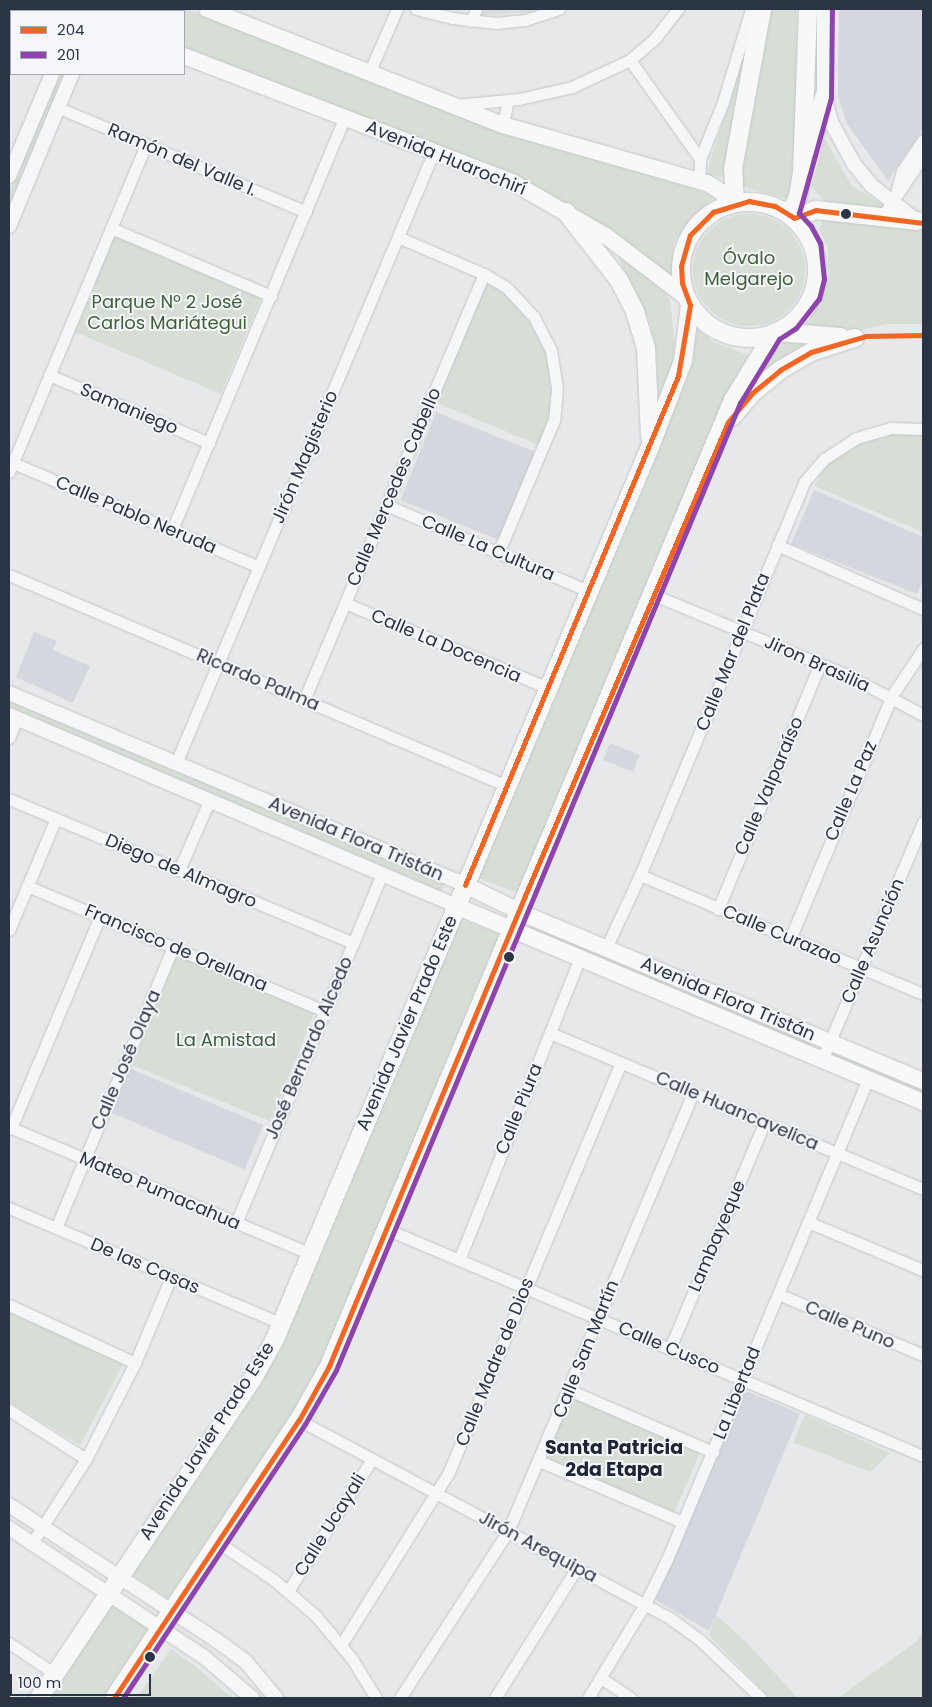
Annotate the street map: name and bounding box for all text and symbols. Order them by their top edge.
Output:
legend [10,10,185,75]
text: 204 [57,19,84,40]
text: 201 [57,44,80,65]
street label: Avenida Huarochirí [363,116,529,200]
street label: Ramón del Valle I. [104,119,260,201]
unlabelled marker [841,209,851,219]
park label: Óvalo Melgarejo [704,248,794,290]
park label: Parque Nº 2 José Carlos Mariátegui [87,292,247,334]
street label: Samaniego [77,379,181,439]
street label: Calle Mercedes Cabello [342,384,446,590]
street label: Jirón Magisterio [267,387,343,527]
street label: Calle Pablo Neruda [52,471,220,559]
street label: Calle La Cultura [418,510,558,586]
street label: Calle Mar del Plata [691,570,775,734]
street label: Calle La Docencia [368,605,524,687]
street label: Jiron Brasilia [761,631,873,697]
street label: Ricardo Palma [193,644,323,716]
street label: Calle Valparaíso [730,714,808,858]
street label: Calle La Paz [820,738,882,844]
street label: Avenida Flora Tristán [265,792,447,886]
street label: Diego de Almagro [102,829,260,913]
street label: Calle Asunción [837,875,909,1007]
street label: Francisco de Orellana [81,900,271,996]
street label: Calle Curazao [719,900,845,970]
street label: Avenida Javier Prado Este [352,912,462,1134]
unlabelled marker [504,952,514,962]
street label: Avenida Flora Tristán [637,952,819,1046]
street label: José Bernardo Alcedo [261,953,357,1143]
street label: Calle José Olaya [87,987,165,1133]
park label: La Amistad [176,1029,276,1051]
street label: Calle Piura [491,1060,547,1158]
street label: Calle Huancavelica [652,1067,822,1155]
street label: Mateo Pumacahua [76,1147,244,1235]
street label: Lambayeque [684,1177,750,1295]
street label: De las Casas [87,1233,203,1299]
street label: Calle Madre de Dios [451,1275,539,1449]
street label: Calle San Martín [548,1277,624,1421]
street label: Calle Puno [802,1296,898,1354]
street label: Calle Cusco [615,1317,723,1379]
street label: Avenida Javier Prado Este [135,1338,279,1544]
street label: La Libertad [709,1344,765,1442]
district label: Santa Patricia 2da Etapa [545,1437,683,1481]
street label: Calle Ucayali [290,1470,370,1580]
street label: Jirón Arequipa [475,1507,601,1587]
unlabelled marker [145,1652,155,1662]
scale bar [12,1664,154,1696]
text: 100 m [18,1672,61,1693]

